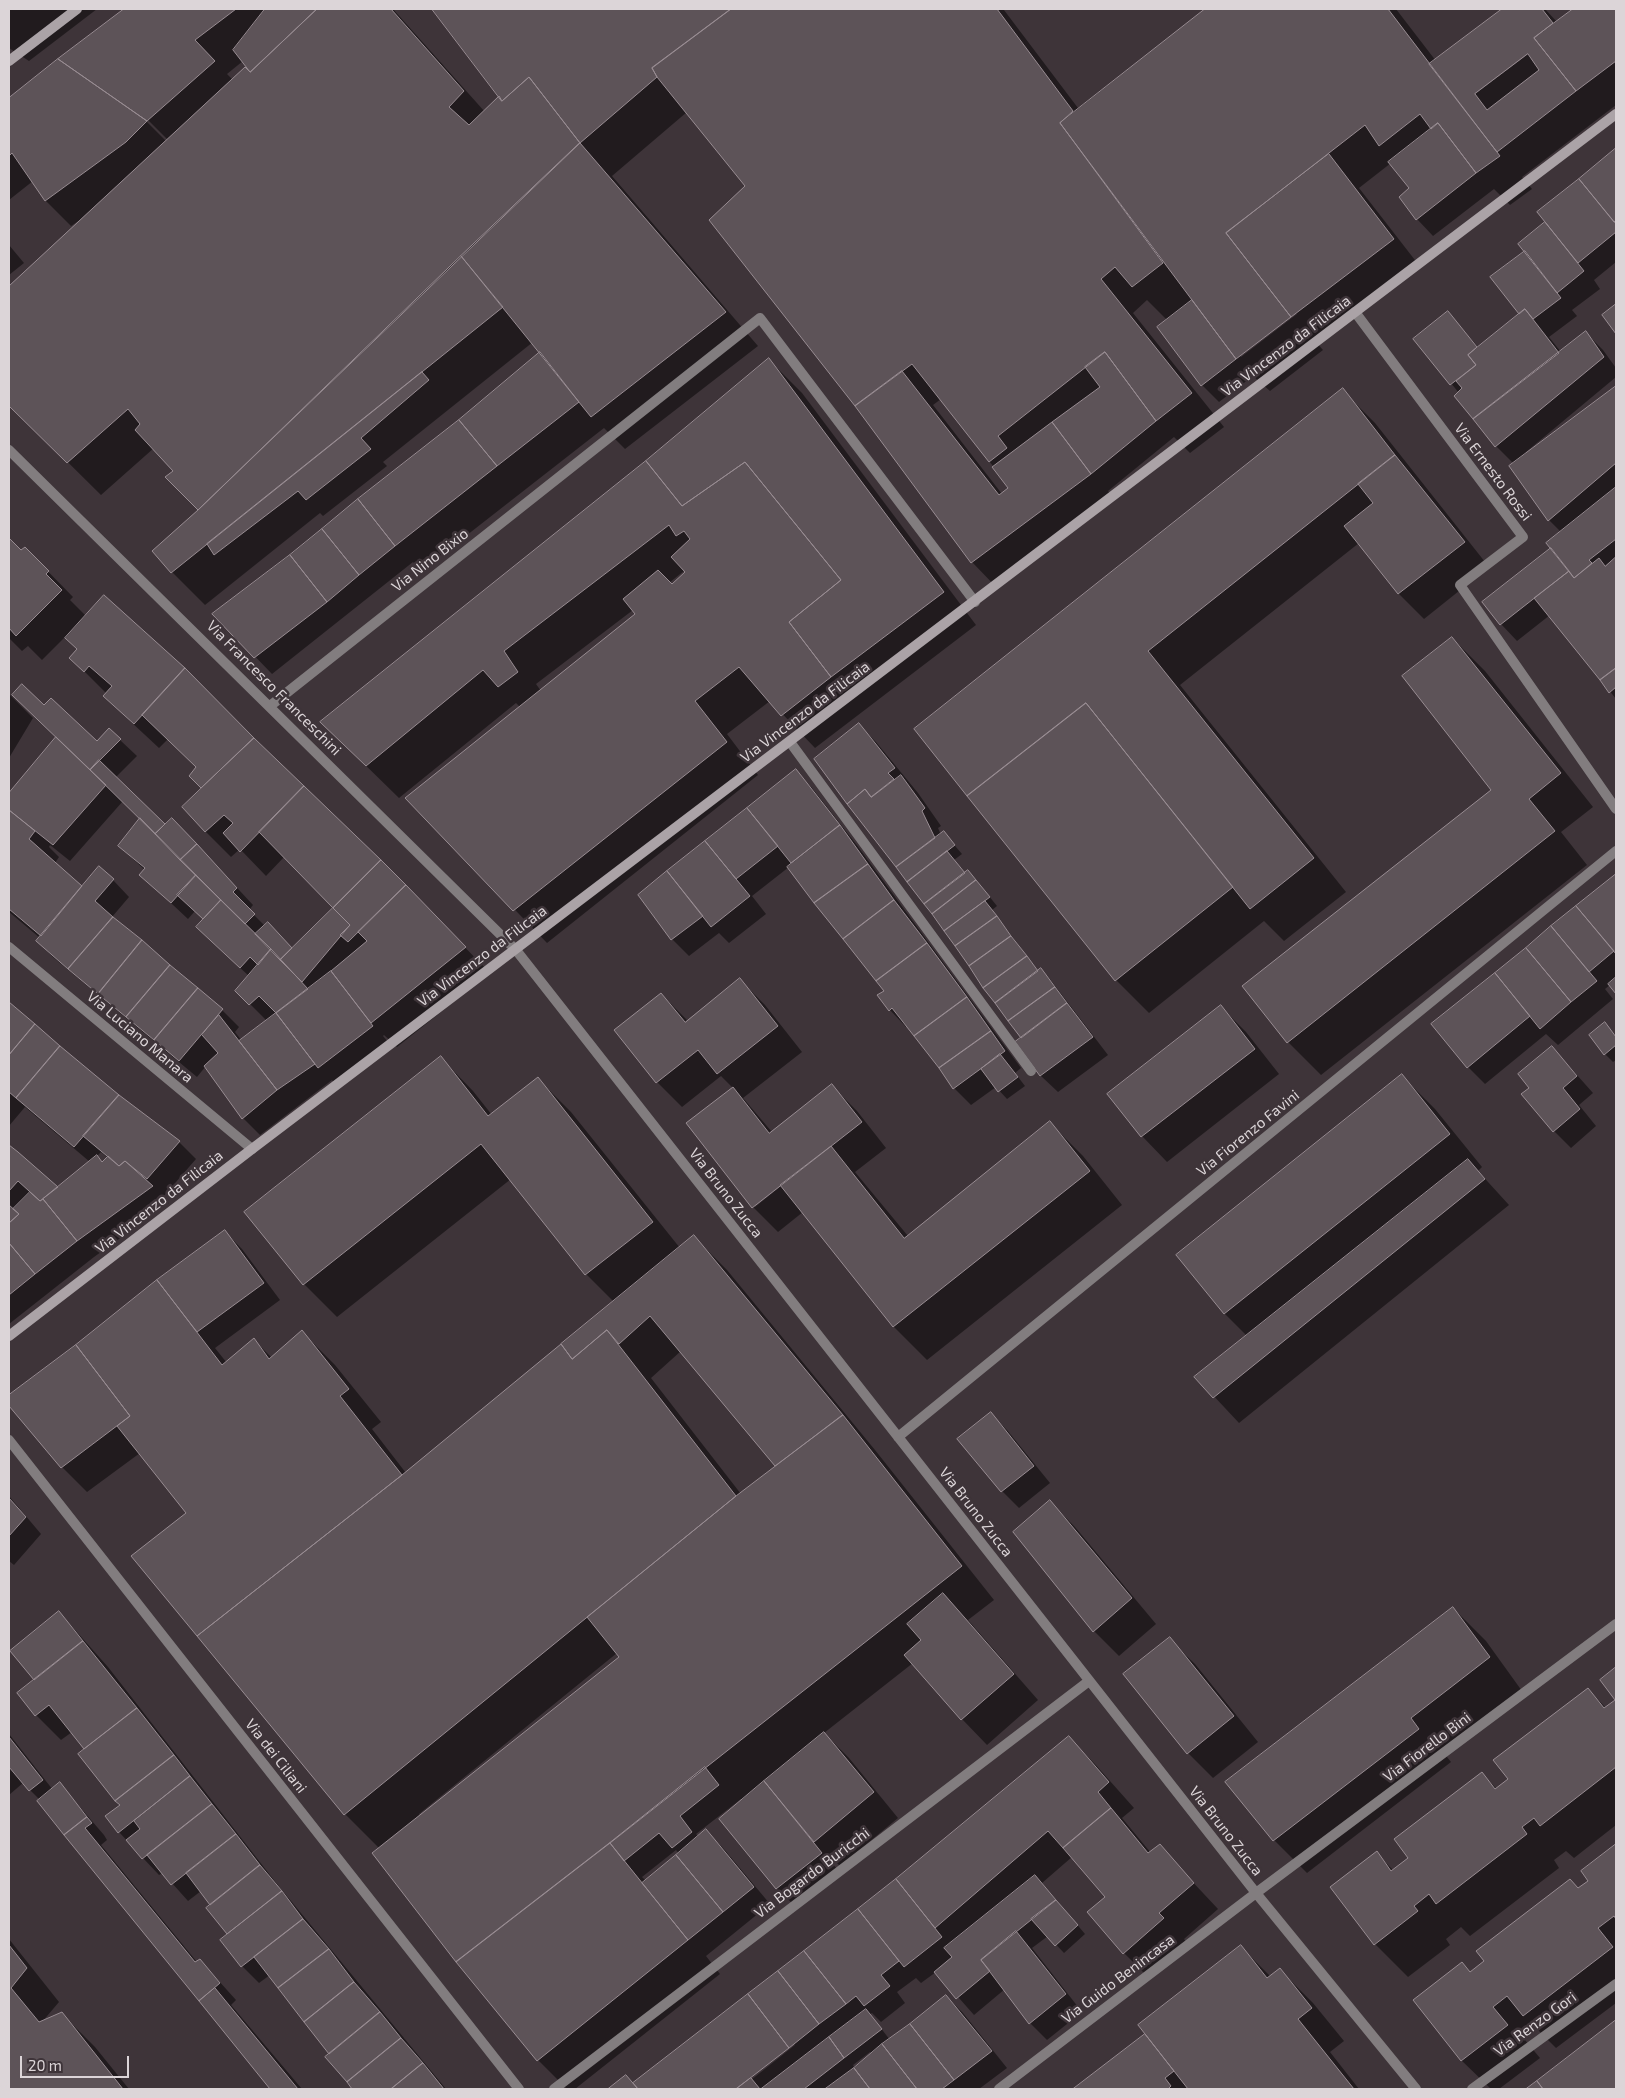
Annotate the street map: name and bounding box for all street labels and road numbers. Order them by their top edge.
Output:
street label: Via Vincenzo da Filicaia [1218,292,1354,400]
street label: Via Ernesto Rossi [1450,420,1536,524]
street label: Via Nino Bixio [388,524,472,596]
street label: Via Francesco Franceschini [203,617,345,759]
street label: Via Vincenzo da Filicaia [737,658,873,766]
street label: Via Vincenzo da Filicaia [414,902,550,1010]
street label: Via Luciano Manara [83,987,197,1087]
street label: Via Fiorenzo Favini [1193,1086,1303,1180]
street label: Via Bruno Zucca [685,1145,767,1241]
street label: Via Vincenzo da Filicaia [92,1147,226,1257]
street label: Via Bruno Zucca [935,1464,1017,1560]
street label: Via Fiorello Bini [1380,1708,1474,1786]
street label: Via dei Ciliani [241,1715,311,1797]
street label: Via Bruno Zucca [1185,1783,1267,1879]
street label: Via Bogardo Buricchi [751,1824,873,1922]
street label: Via Guido Benincasa [1058,1931,1178,2027]
street label: Via Renzo Gori [1490,1988,1580,2060]

